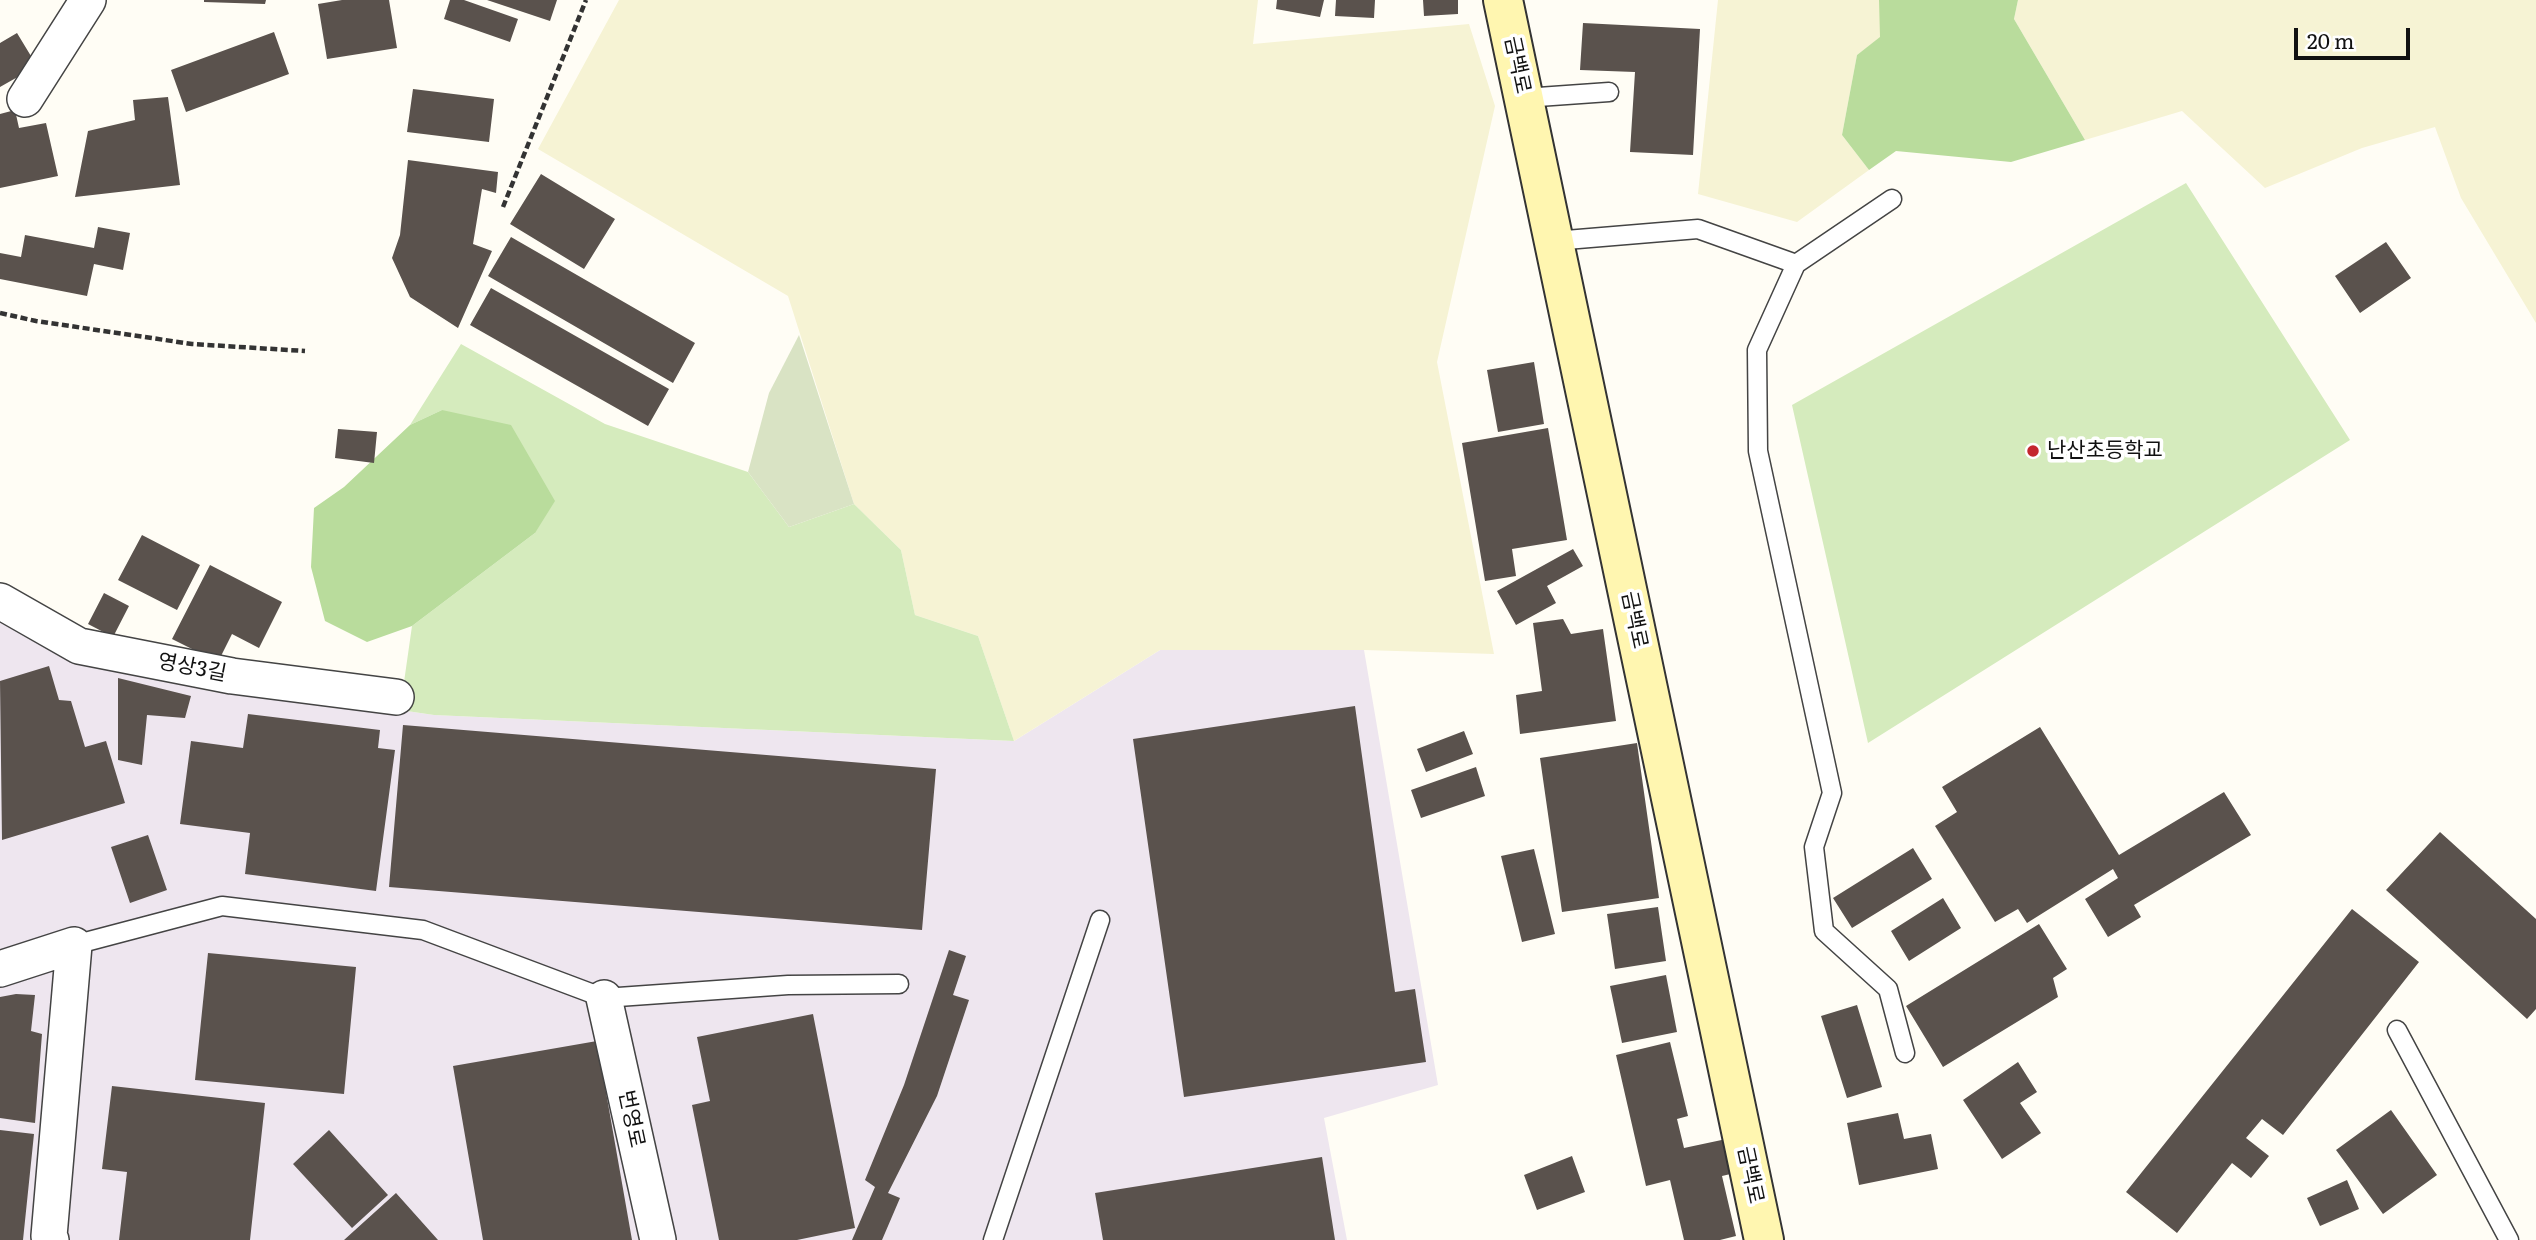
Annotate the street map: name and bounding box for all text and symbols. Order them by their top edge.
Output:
scale bar [2298,14,2414,58]
text: 20 m [2307,24,2354,55]
street label: 금백로 [1499,34,1535,96]
place label: 난산초등학교 [2047,438,2163,464]
marker: 난산초등학교 [2025,443,2041,459]
street label: 금백로 [1616,589,1652,651]
street label: 영상3길 [156,649,228,687]
street label: 번영로 [613,1088,649,1150]
street label: 금백로 [1732,1144,1768,1206]

